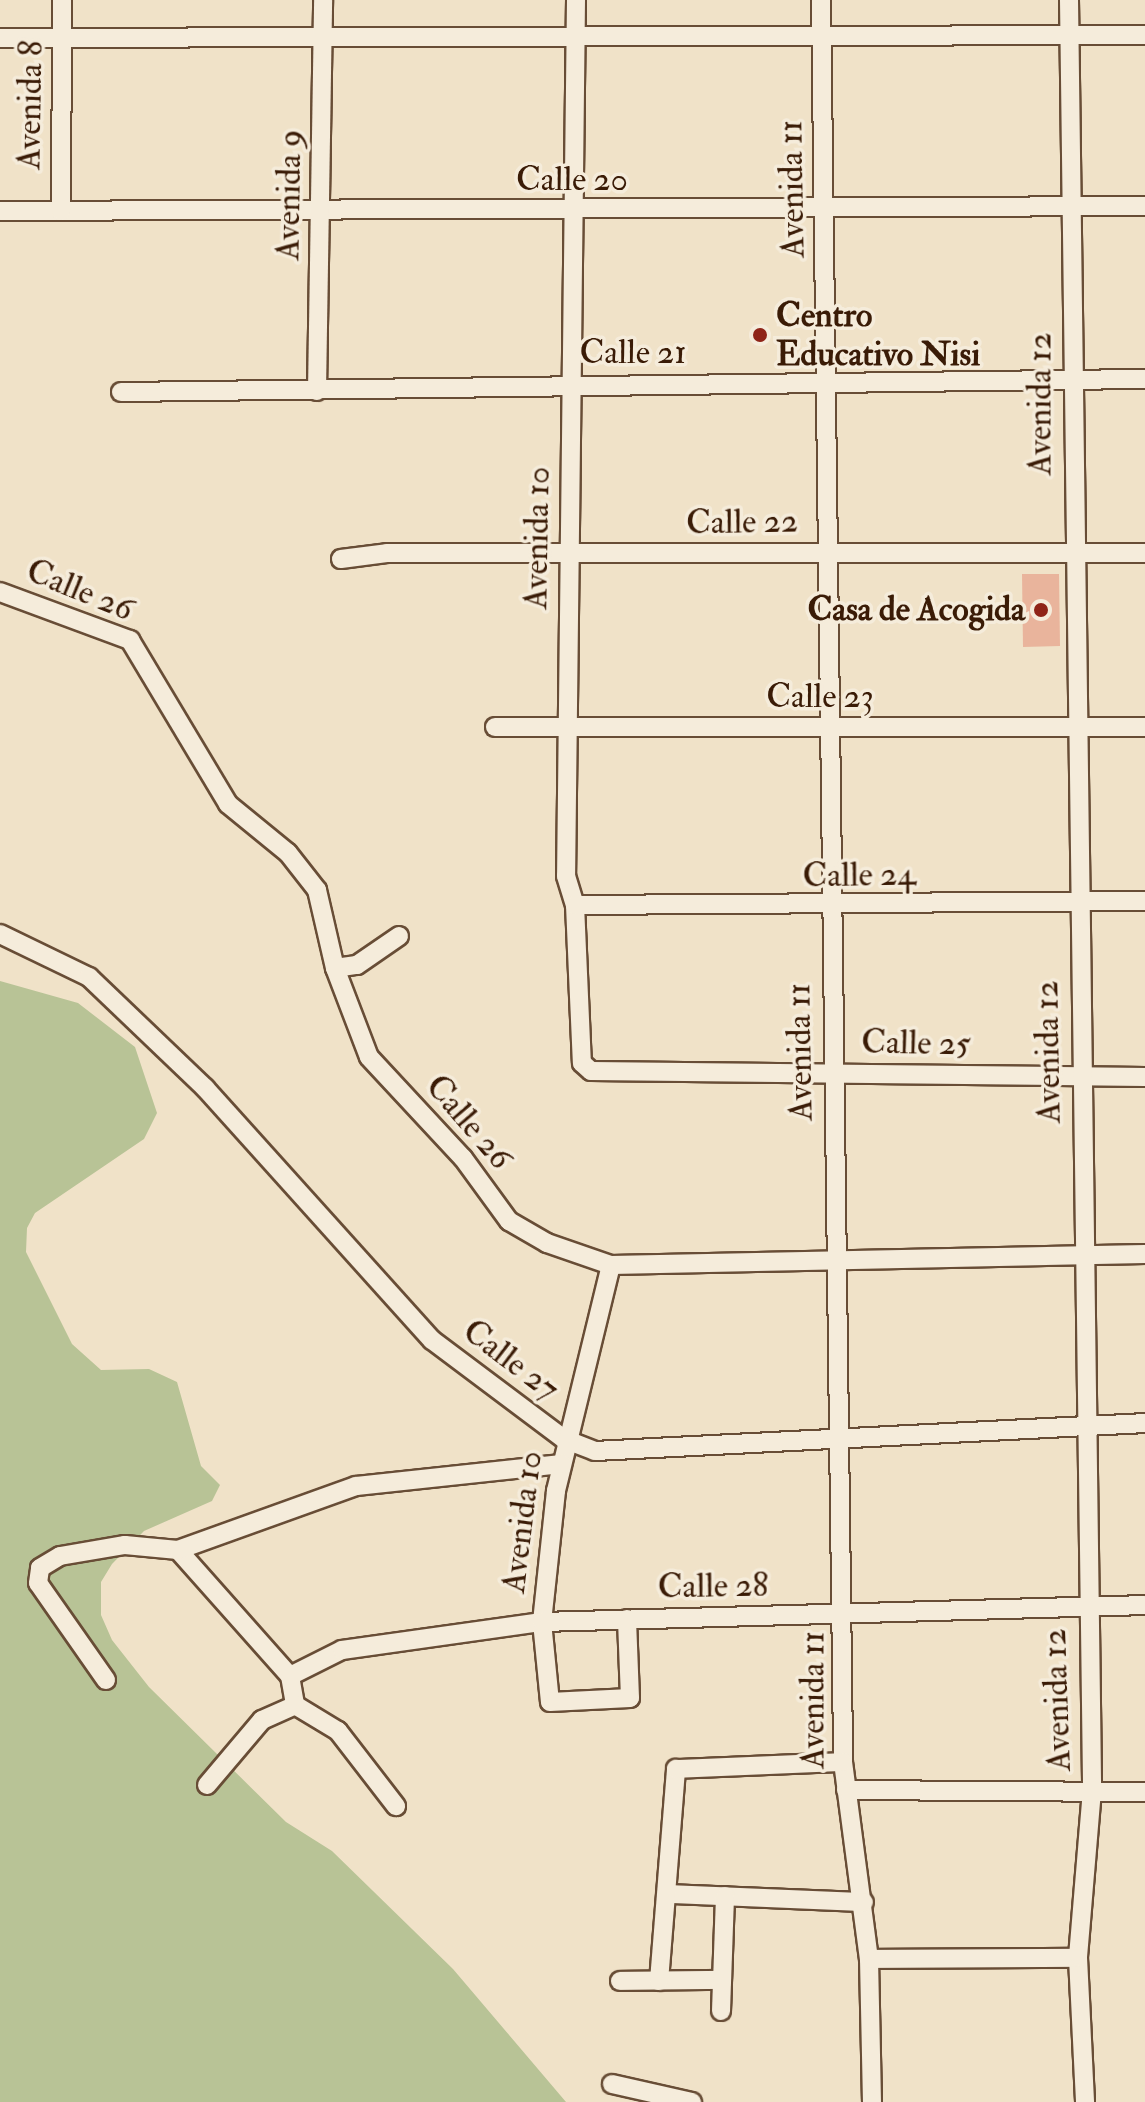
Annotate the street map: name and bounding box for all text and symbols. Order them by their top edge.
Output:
street label: Avenida 8 [8,40,52,170]
street label: Avenida 11 [770,120,814,258]
street label: Avenida 9 [267,129,311,261]
street label: Calle 20 [516,160,628,200]
place label: Centro Educativo Nisi [776,295,980,374]
marker: Centro Educativo Nisi [751,326,769,344]
street label: Calle 21 [580,333,686,373]
street label: Avenida 12 [1020,333,1060,475]
street label: Avenida 10 [515,466,559,610]
street label: Calle 22 [686,501,798,543]
street label: Calle 26 [21,550,139,630]
place label: Casa de Acogida [807,590,1025,630]
marker: Casa de Acogida [1032,601,1050,619]
street label: Calle 23 [766,677,874,717]
street label: Calle 24 [802,854,916,896]
street label: Avenida 12 [1026,980,1070,1124]
street label: Avenida 11 [778,983,822,1121]
street label: Calle 25 [861,1022,971,1064]
street label: Calle 26 [417,1066,521,1178]
street label: Calle 27 [455,1311,567,1409]
street label: Avenida 10 [493,1449,551,1595]
street label: Calle 28 [657,1565,769,1607]
street label: Avenida 12 [1034,1628,1080,1772]
street label: Avenida 11 [793,1631,833,1769]

